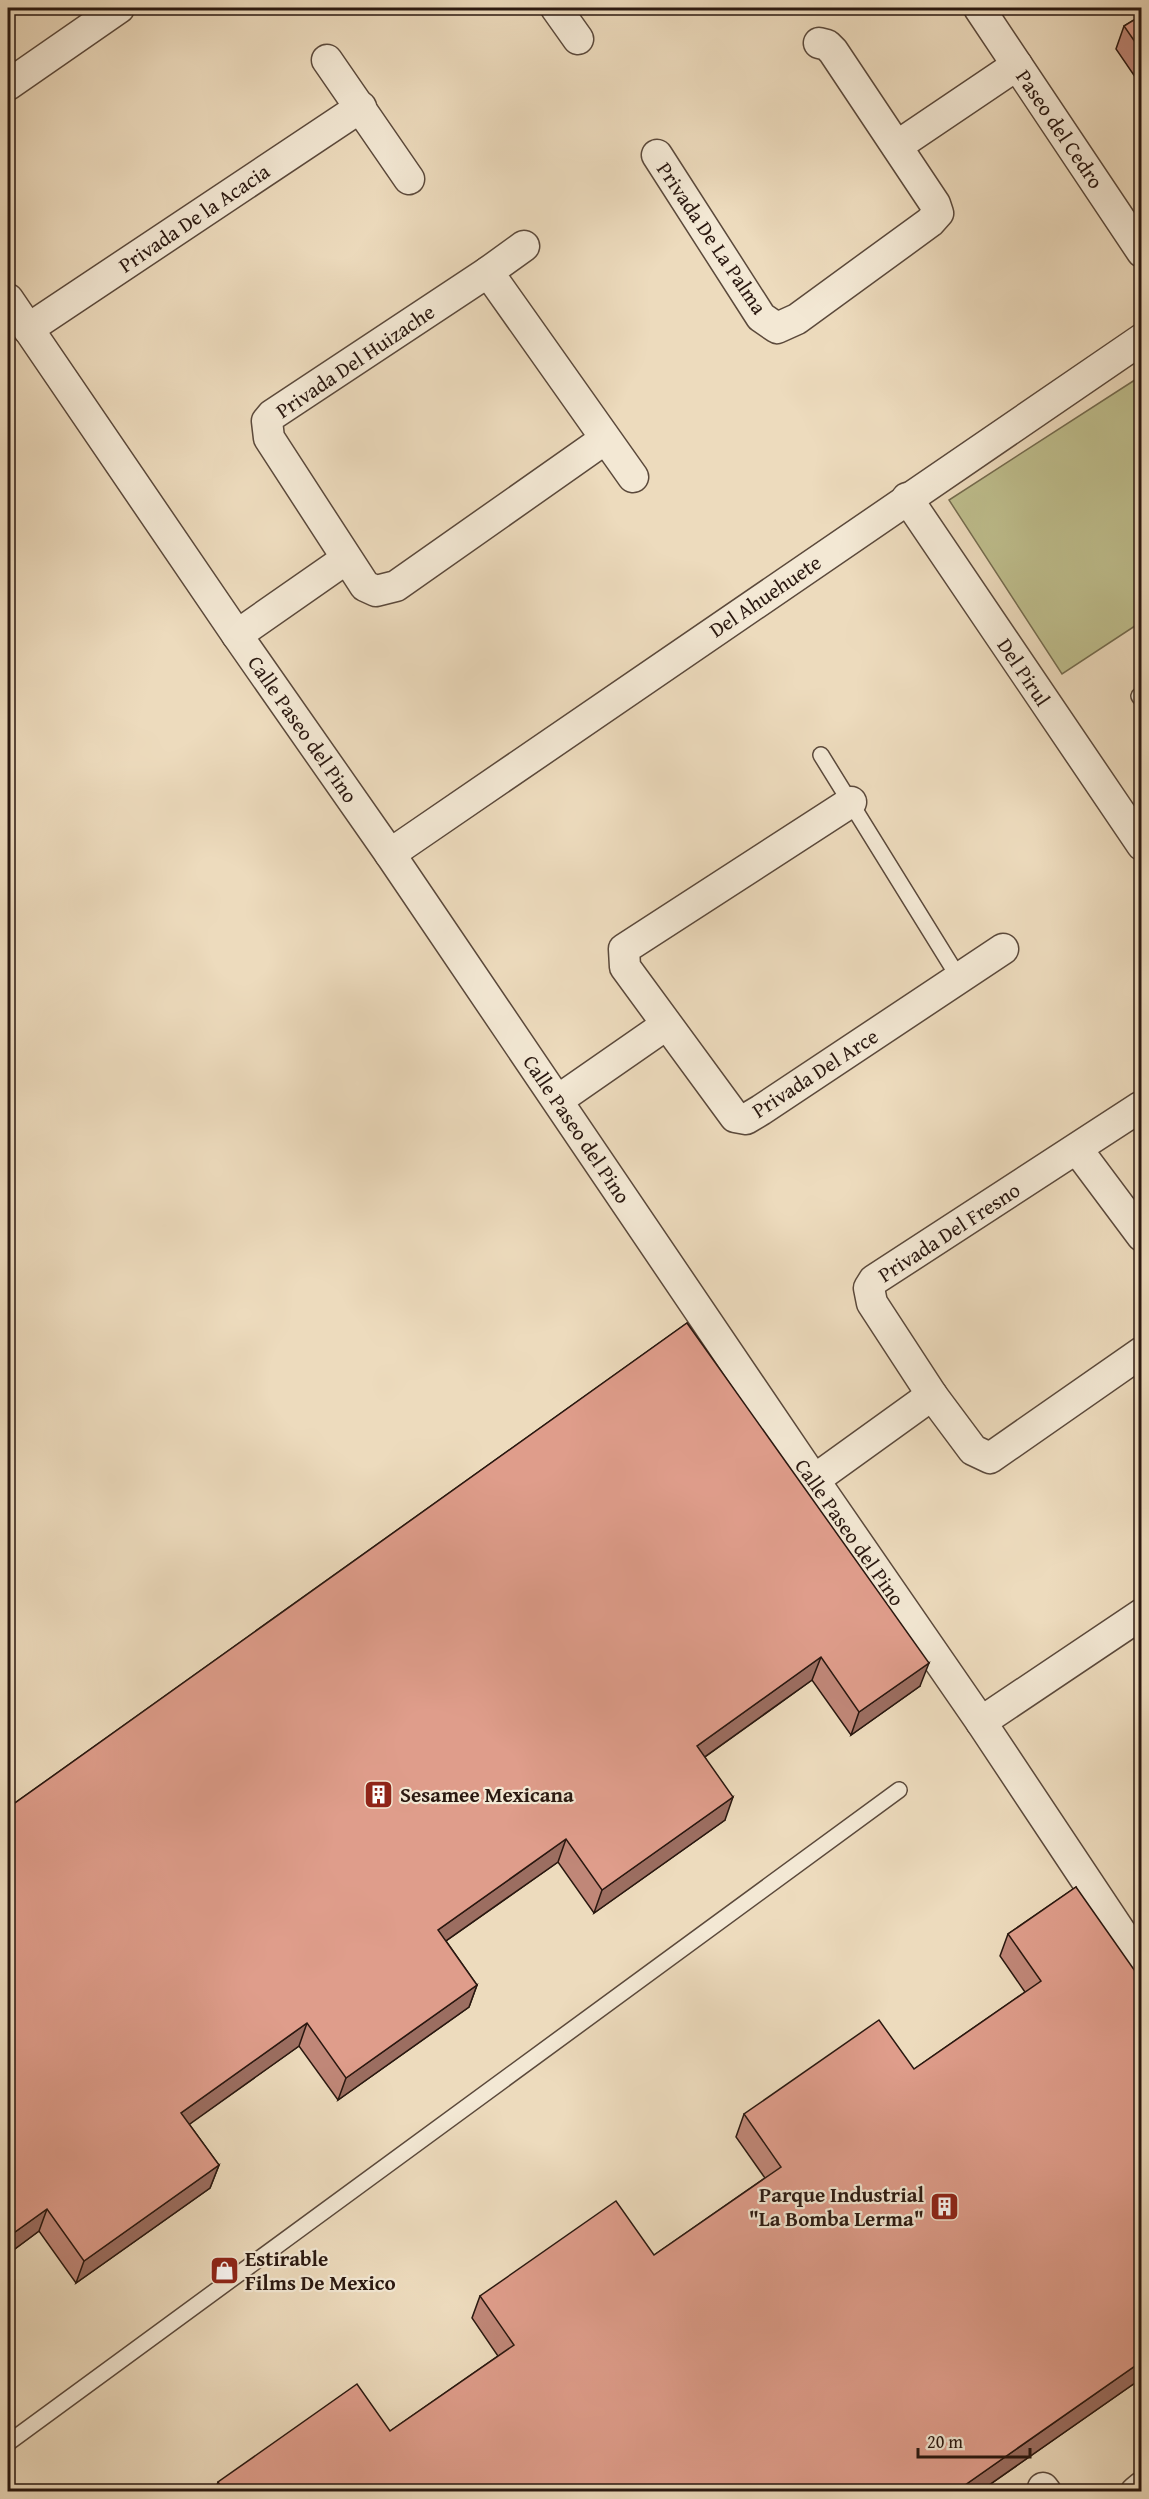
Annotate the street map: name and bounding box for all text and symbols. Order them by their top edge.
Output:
street label: Paseo del Cedro [1009,63,1111,195]
street label: Privada De la Acacia [112,156,276,280]
street label: Privada De La Palma [649,156,775,320]
street label: Privada Del Huizache [269,296,441,426]
street label: Del Ahuehuete [703,547,827,645]
street label: Del Pirul [990,632,1058,712]
street label: Calle Paseo del Pino [241,649,365,809]
street label: Privada Del Arce [746,1020,884,1125]
street label: Calle Paseo del Pino [516,1048,638,1210]
street label: Privada Del Fresno [872,1174,1026,1290]
street label: Calle Paseo del Pino [788,1452,912,1612]
building icon: Sesamee Mexicana [363,1778,395,1810]
place label: Sesamee Mexicana [400,1779,574,1810]
place label: Parque Industrial "La Bomba Lerma" [749,2179,924,2234]
building icon: Parque Industrial "La Bomba Lerma" [929,2190,961,2222]
place label: Estirable Films De Mexico [245,2243,396,2298]
shop icon: Estirable Films De Mexico [208,2254,240,2286]
scale bar [918,2421,1030,2459]
text: 20 m [927,2428,963,2455]

